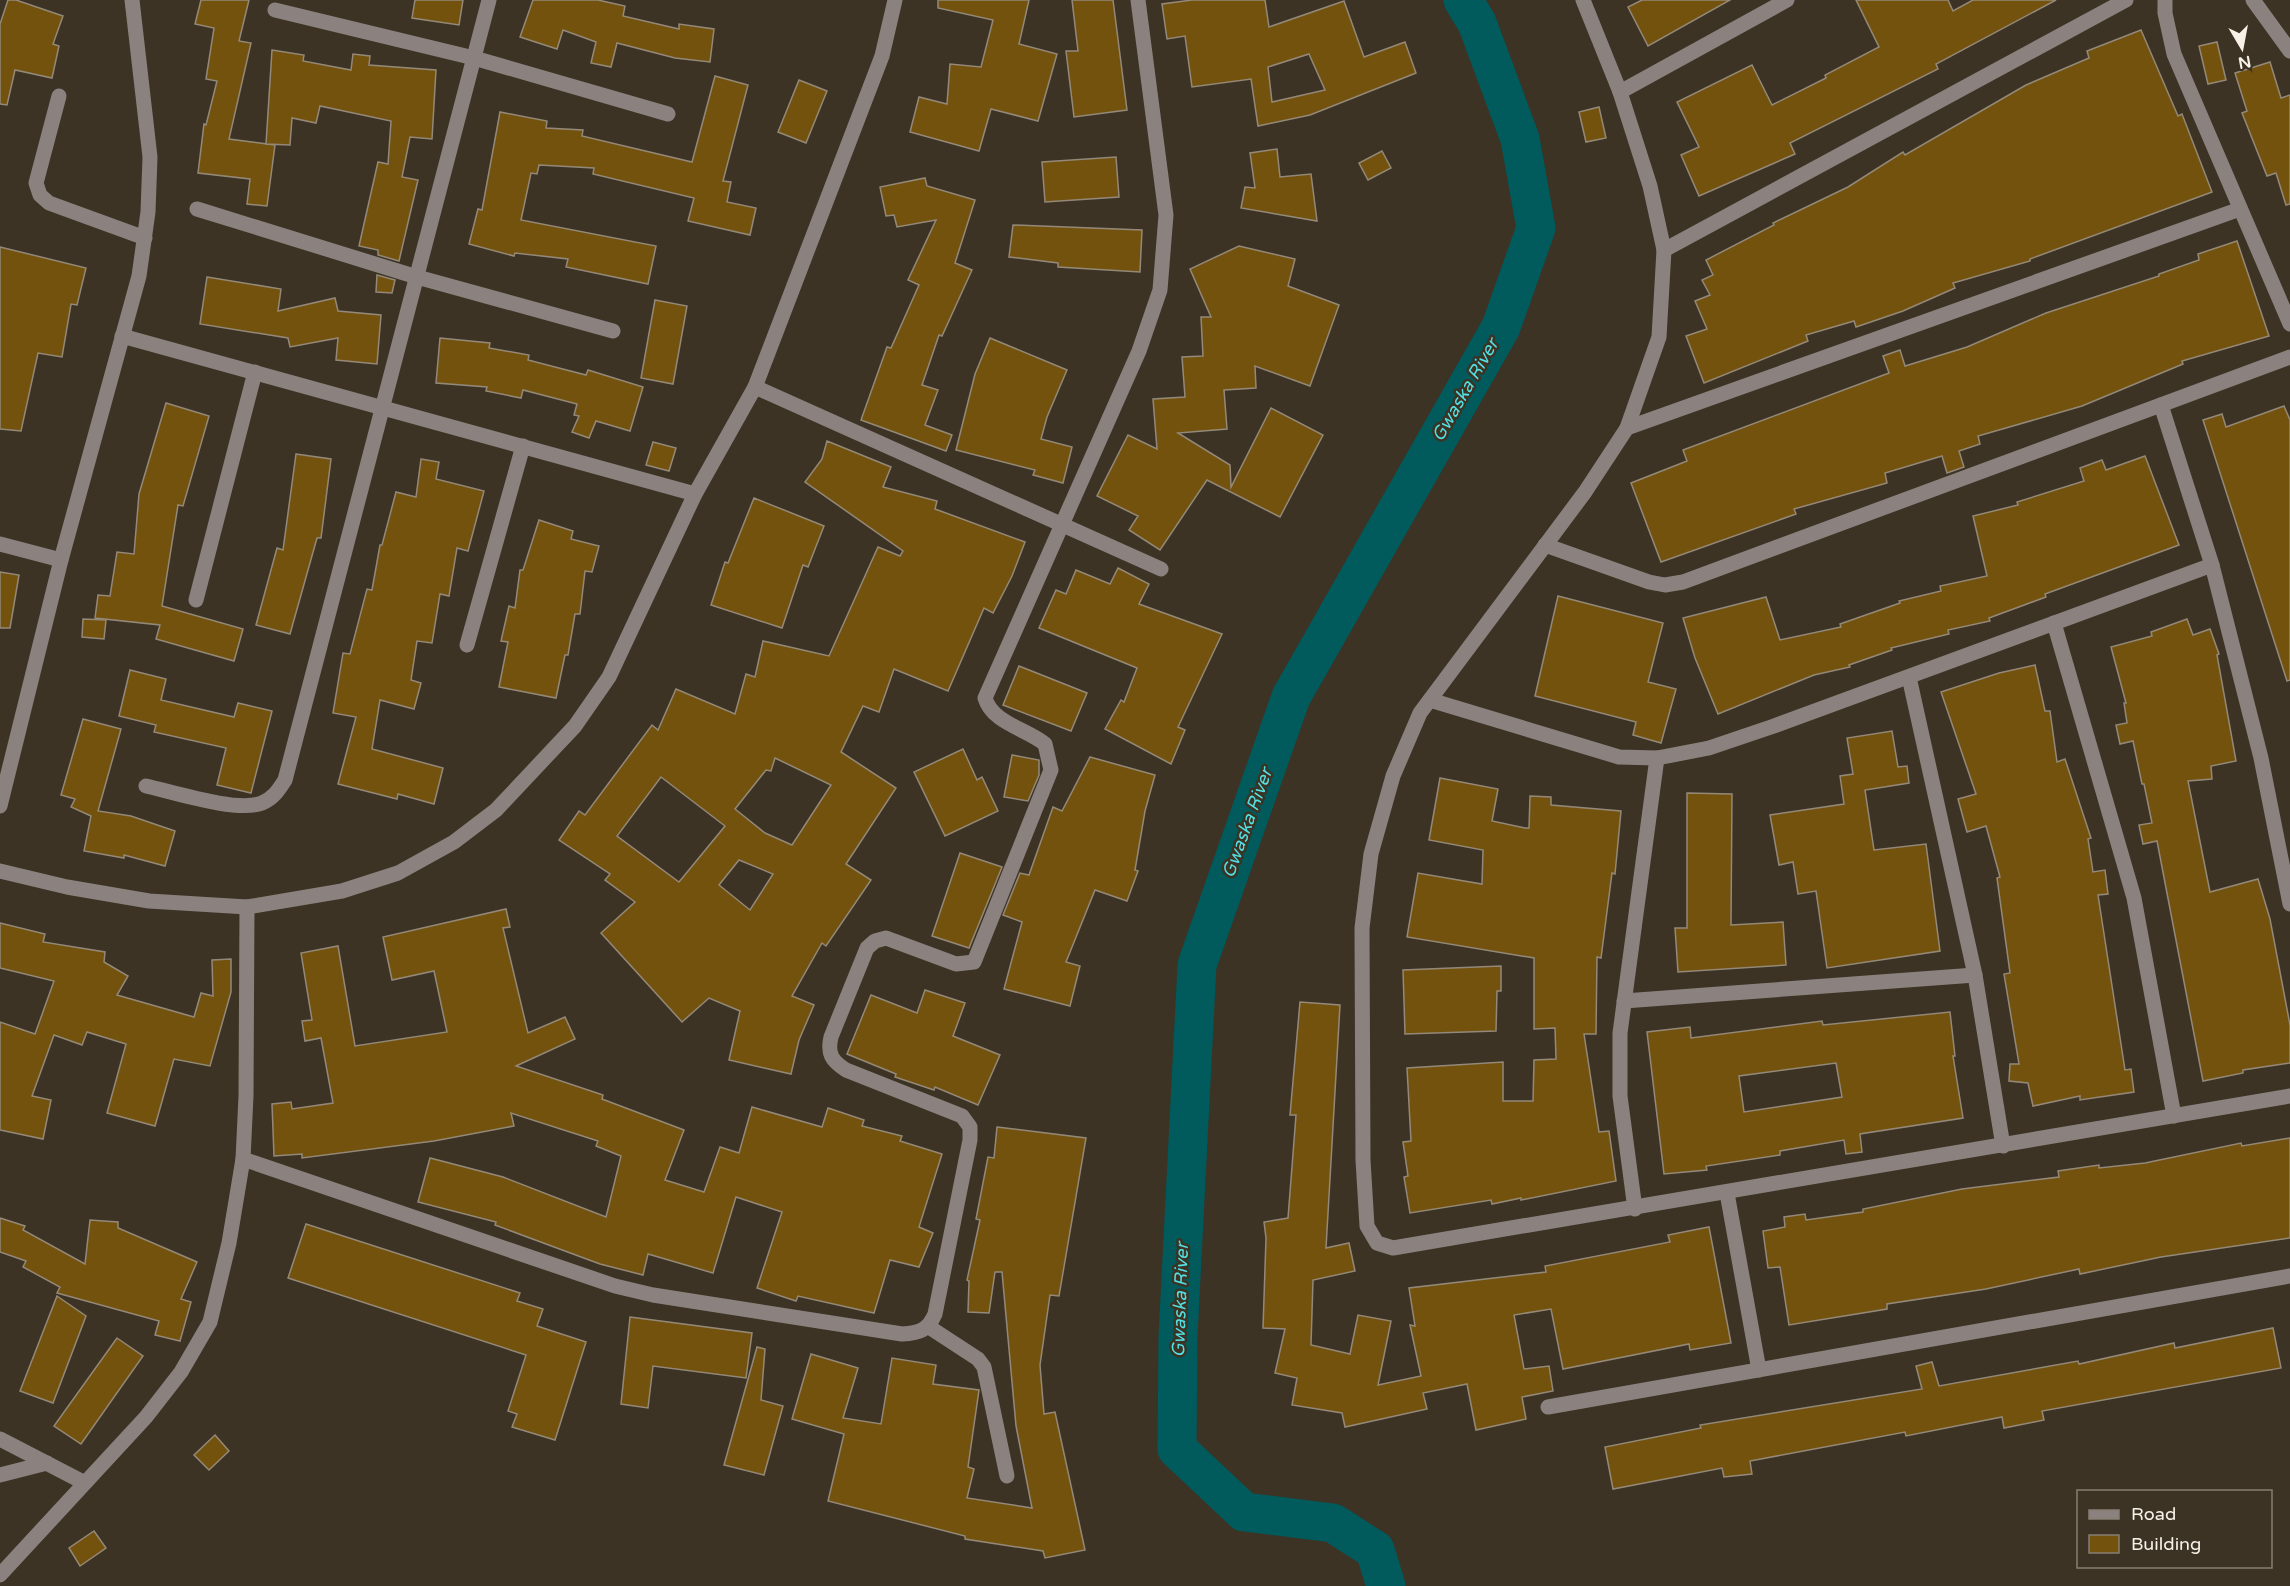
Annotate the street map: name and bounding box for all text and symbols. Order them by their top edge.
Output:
north arrow [2212,18,2272,78]
text: N [2236,51,2252,73]
water label: Gwaska River [1427,333,1504,445]
water label: Gwaska River [1217,763,1278,881]
water label: Gwaska River [1167,1240,1193,1358]
legend [2077,1490,2272,1568]
text: Road [2131,1503,2176,1525]
text: Building [2131,1533,2201,1555]

